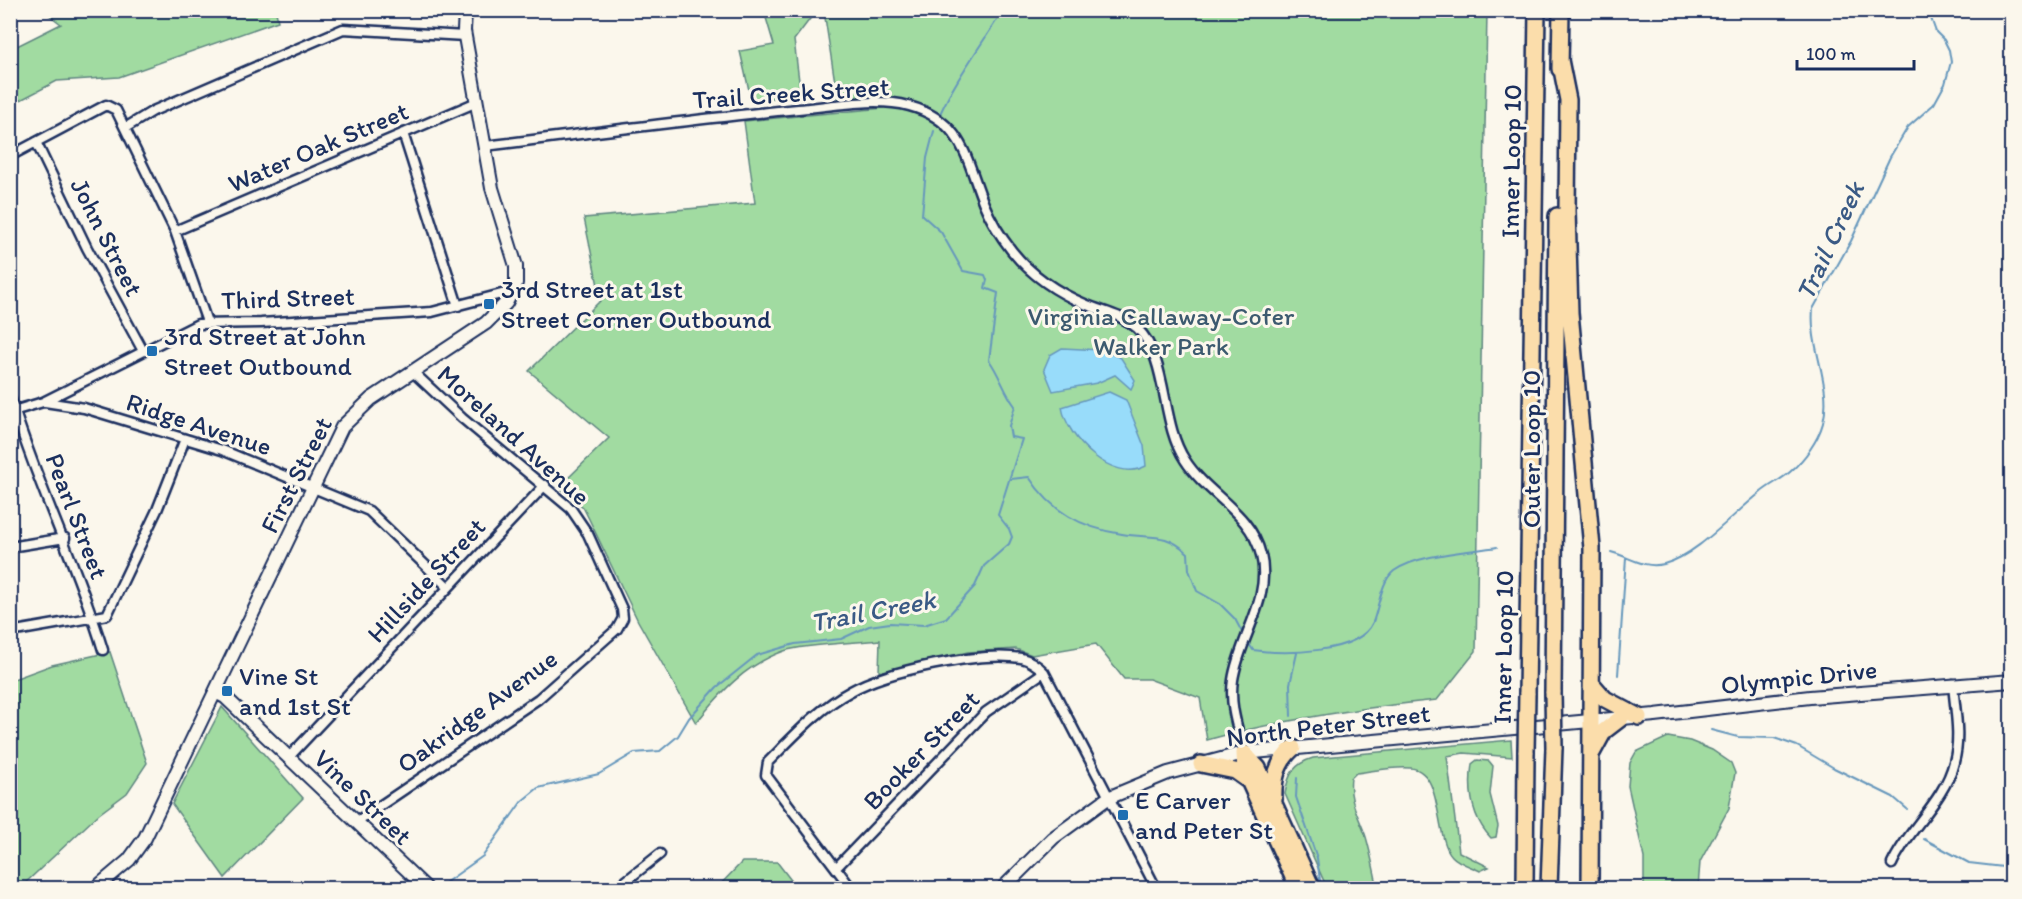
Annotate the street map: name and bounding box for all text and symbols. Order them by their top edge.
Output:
scale bar [1797,33,1914,71]
text: 100 m [1806,43,1856,65]
street label: Trail Creek Street [692,70,891,116]
street label: Inner Loop 10 [1494,84,1528,238]
street label: Water Oak Street [223,95,413,199]
street label: John Street [64,173,151,302]
water label: Trail Creek [1788,175,1872,305]
place label: 3rd Street at 1st Street Corner Outbound [501,273,772,335]
street label: Third Street [221,280,356,316]
marker: 3rd Street at 1st Street Corner Outbound [482,297,496,311]
park label: Virginia Callaway-Cofer Walker Park [1028,300,1295,362]
place label: 3rd Street at John Street Outbound [164,320,366,382]
marker: 3rd Street at John Street Outbound [145,344,159,358]
street label: Moreland Avenue [431,358,597,512]
street label: Outer Loop 10 [1515,370,1547,528]
street label: Ridge Avenue [122,385,276,463]
street label: First Street [253,411,339,539]
street label: Pearl Street [38,449,116,584]
street label: Hillside Street [360,511,492,649]
street label: Inner Loop 10 [1486,570,1520,724]
water label: Trail Creek [808,582,940,639]
street label: Oakridge Avenue [391,642,563,780]
street label: Olympic Drive [1719,653,1879,701]
place label: Vine St and 1st St [239,660,351,722]
street label: Booker Street [856,683,986,817]
marker: Vine St and 1st St [220,684,234,698]
street label: North Peter Street [1224,697,1432,753]
street label: Vine Street [307,742,419,852]
place label: E Carver and Peter St [1135,784,1273,846]
marker: E Carver and Peter St [1116,808,1130,822]

